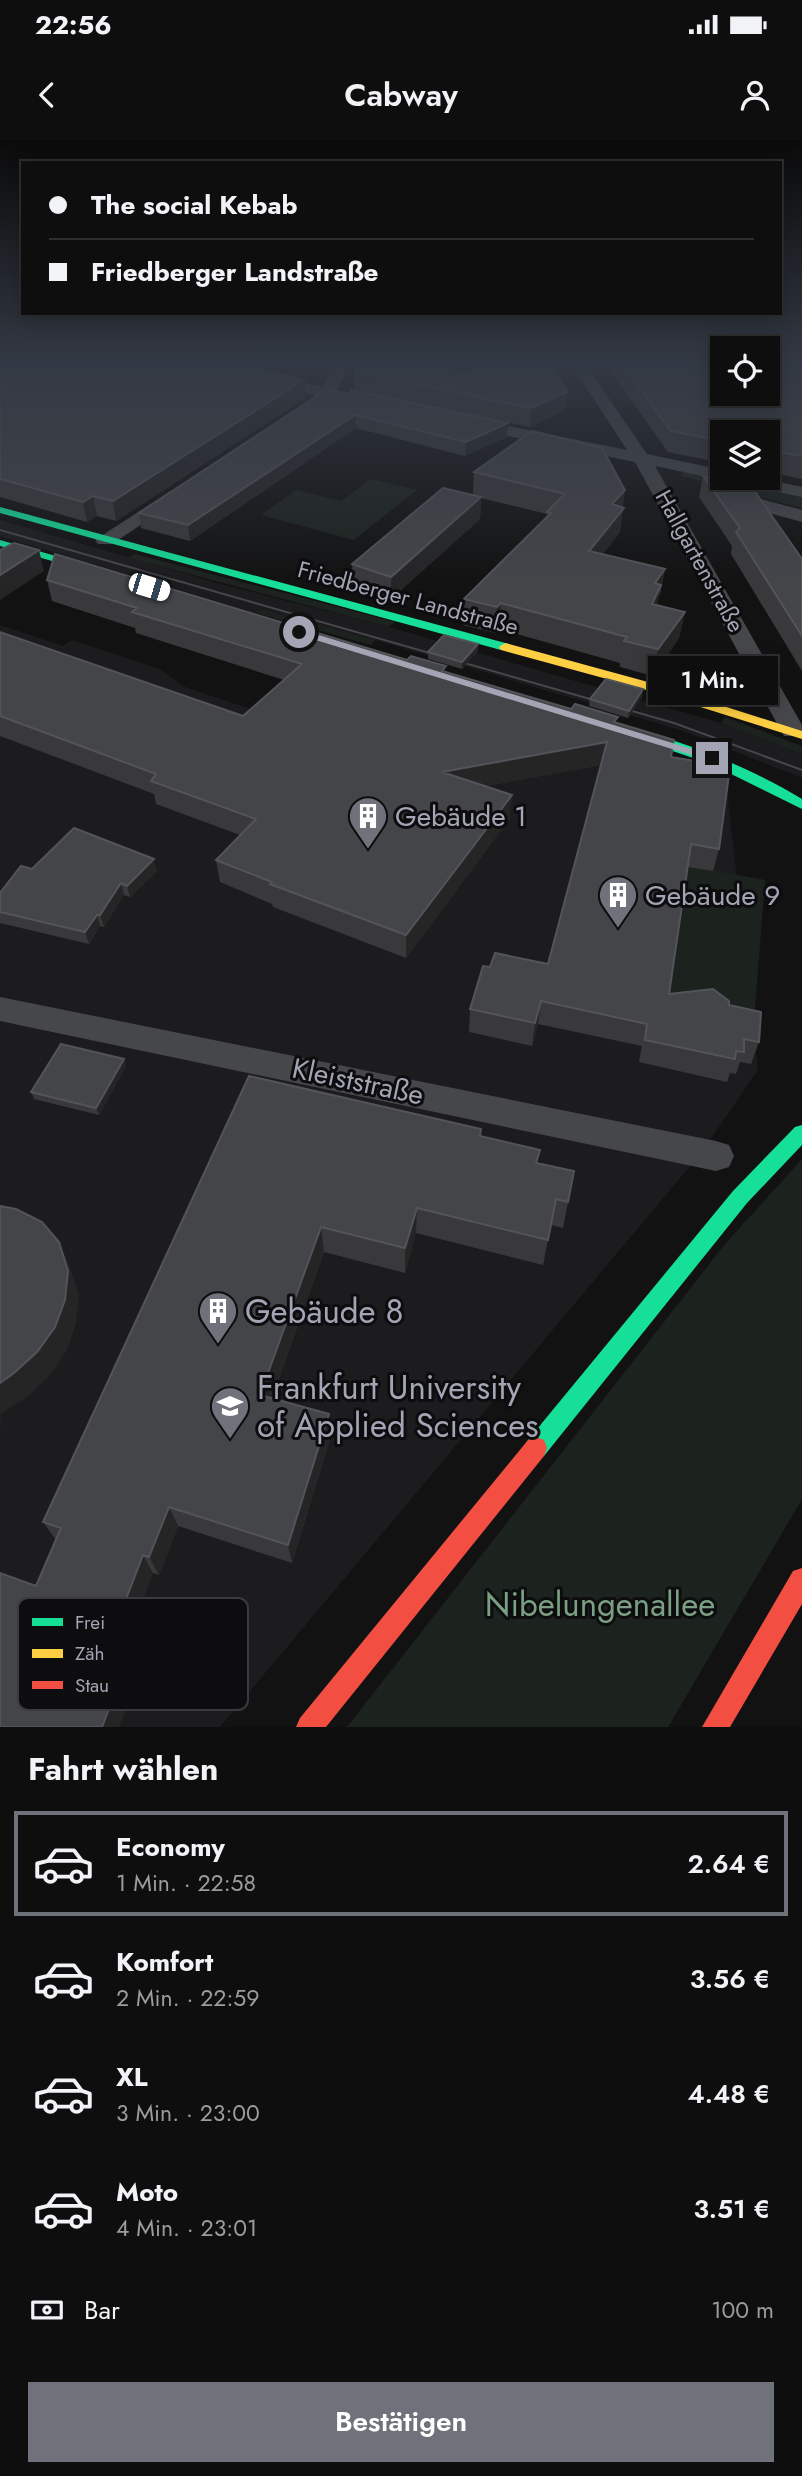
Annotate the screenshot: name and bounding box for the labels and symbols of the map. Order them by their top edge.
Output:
street label: Hallgartenstraße [647,484,753,639]
street label: Friedberger Landstraße [294,552,522,644]
car [126,571,173,603]
route start [283,616,315,648]
callout: 1 Min. [647,656,777,706]
route end [696,742,728,774]
building icon: Gebäude 1 [347,795,389,850]
place label: Gebäude 1 [395,796,527,837]
building icon: Gebäude 9 [597,874,639,929]
place label: Gebäude 9 [645,875,780,916]
street label: Kleiststraße [288,1048,427,1115]
place label: Gebäude 8 [245,1288,403,1335]
building icon: Gebäude 8 [197,1290,239,1345]
place label: Frankfurt University of Applied Sciences [257,1364,538,1449]
school or university icon: Frankfurt University of Applied Sciences [209,1385,251,1440]
park label: Nibelungenallee [485,1581,715,1628]
legend [18,1598,248,1710]
text: Frei [75,1609,105,1636]
text: Zäh [75,1640,105,1667]
text: Stau [75,1672,109,1699]

